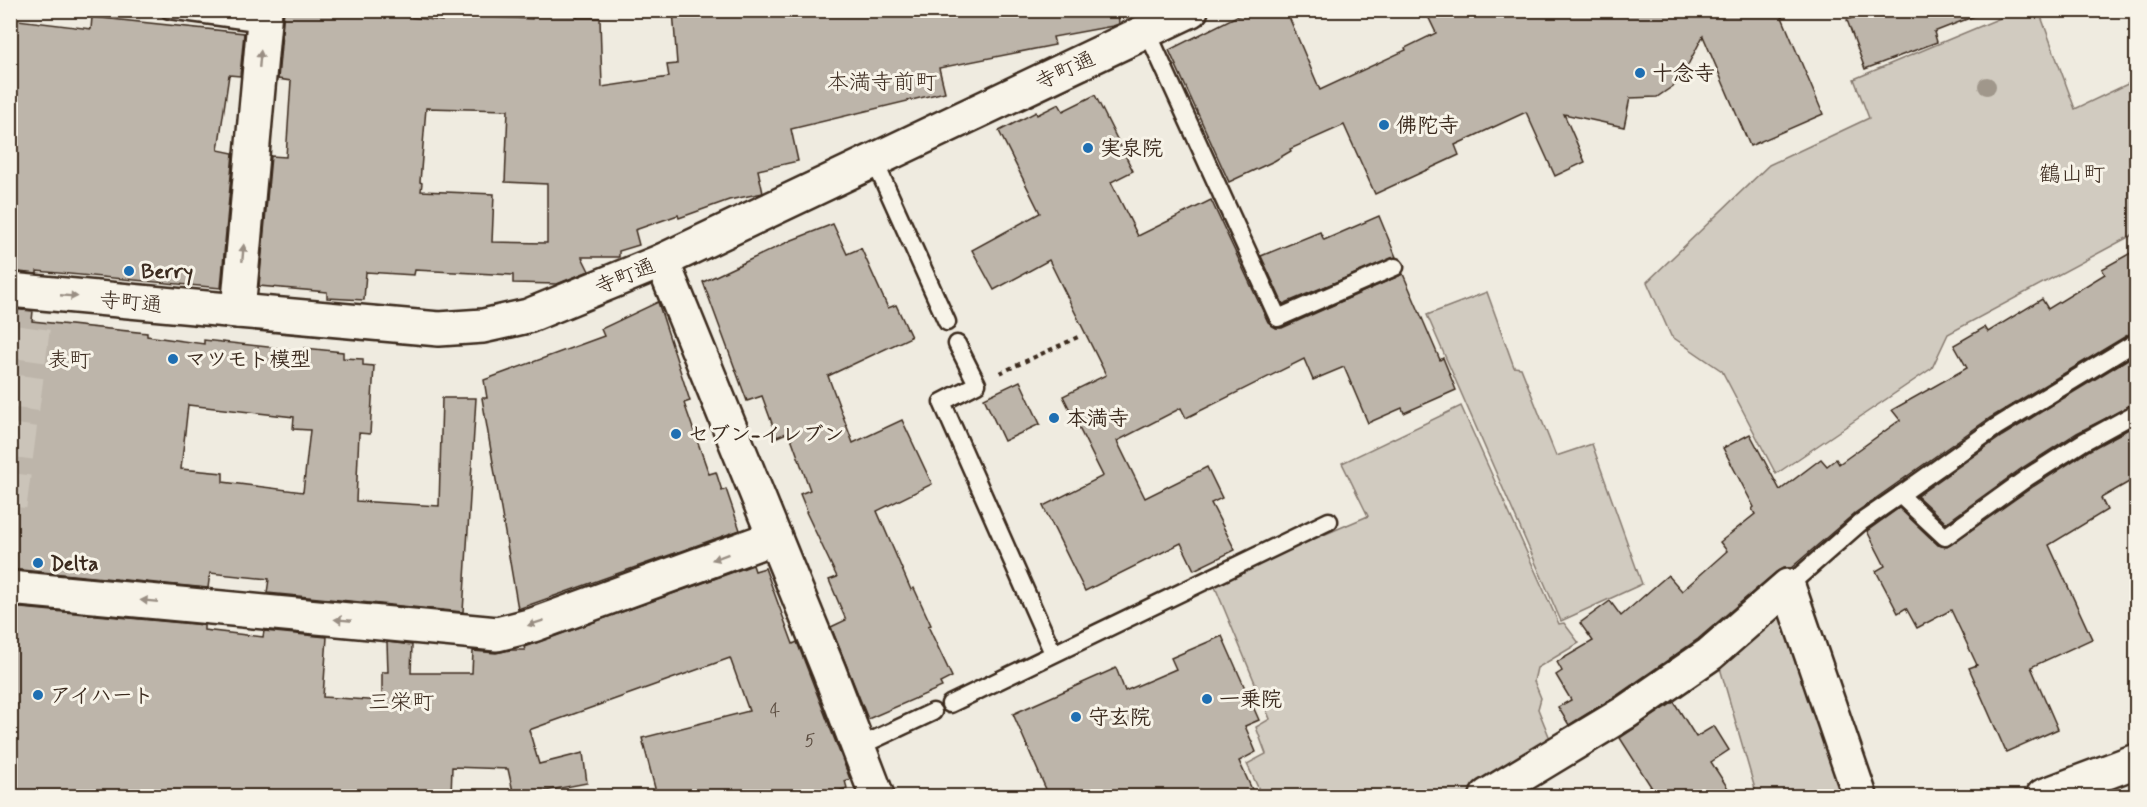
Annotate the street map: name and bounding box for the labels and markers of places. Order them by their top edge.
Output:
place label: 十念寺 [1652,60,1715,88]
marker: 十念寺 [1633,66,1647,80]
place label: 佛陀寺 [1396,112,1459,140]
marker: 佛陀寺 [1377,118,1391,132]
place label: 実泉院 [1100,135,1163,163]
marker: 実泉院 [1081,141,1095,155]
place label: Berry [141,258,193,286]
marker: Berry [122,264,136,278]
place label: マツモト模型 [185,346,311,374]
marker: マツモト模型 [166,352,180,366]
place label: 本満寺 [1066,405,1129,433]
marker: 本満寺 [1047,411,1061,425]
place label: セブン-イレブン [688,421,844,449]
marker: セブン-イレブン [669,427,683,441]
place label: Delta [50,550,99,578]
marker: Delta [31,556,45,570]
place label: アイハート [50,682,154,710]
place label: 一乗院 [1219,686,1282,714]
marker: アイハート [31,688,45,702]
marker: 一乗院 [1200,692,1214,706]
place label: 守玄院 [1088,704,1151,732]
marker: 守玄院 [1069,710,1083,724]

